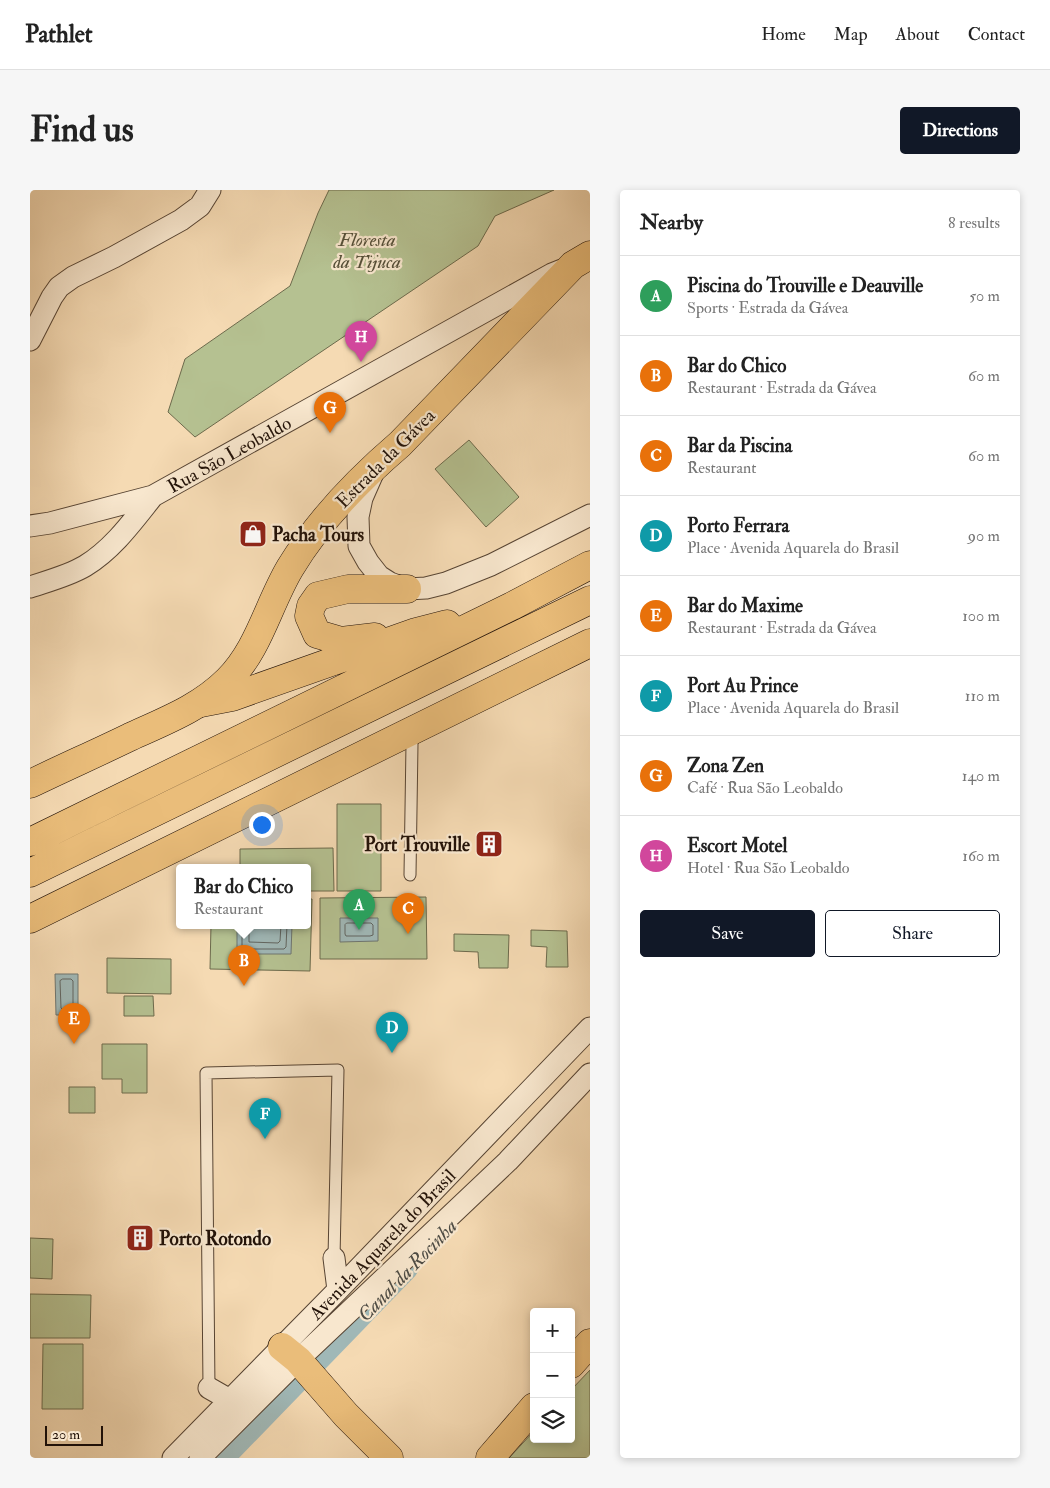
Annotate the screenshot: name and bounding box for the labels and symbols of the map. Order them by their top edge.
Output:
park label: Floresta da Tijuca [332,228,401,274]
pin: H [345,321,377,362]
pin: G [314,392,346,433]
street label: Estrada da Gávea [331,404,439,512]
street label: Rua São Leobaldo [163,411,296,499]
shop icon: Pacha Tours [238,519,268,549]
place label: Pacha Tours [272,523,365,547]
your location [249,812,275,838]
building icon: Port Trouville [474,829,504,859]
place label: Port Trouville [364,833,470,857]
pin: A [343,889,375,930]
pin: C [392,893,424,934]
pin: B [228,945,260,986]
pin: E [58,1003,90,1044]
pin: D [376,1012,408,1053]
pin: F [249,1098,281,1139]
street label: Avenida Aquarela do Brasil [304,1164,461,1326]
water label: Canal da Rocinha [352,1214,462,1327]
building icon: Porto Rotondo [125,1223,155,1253]
place label: Porto Rotondo [159,1227,271,1251]
scale bar [45,1423,102,1446]

